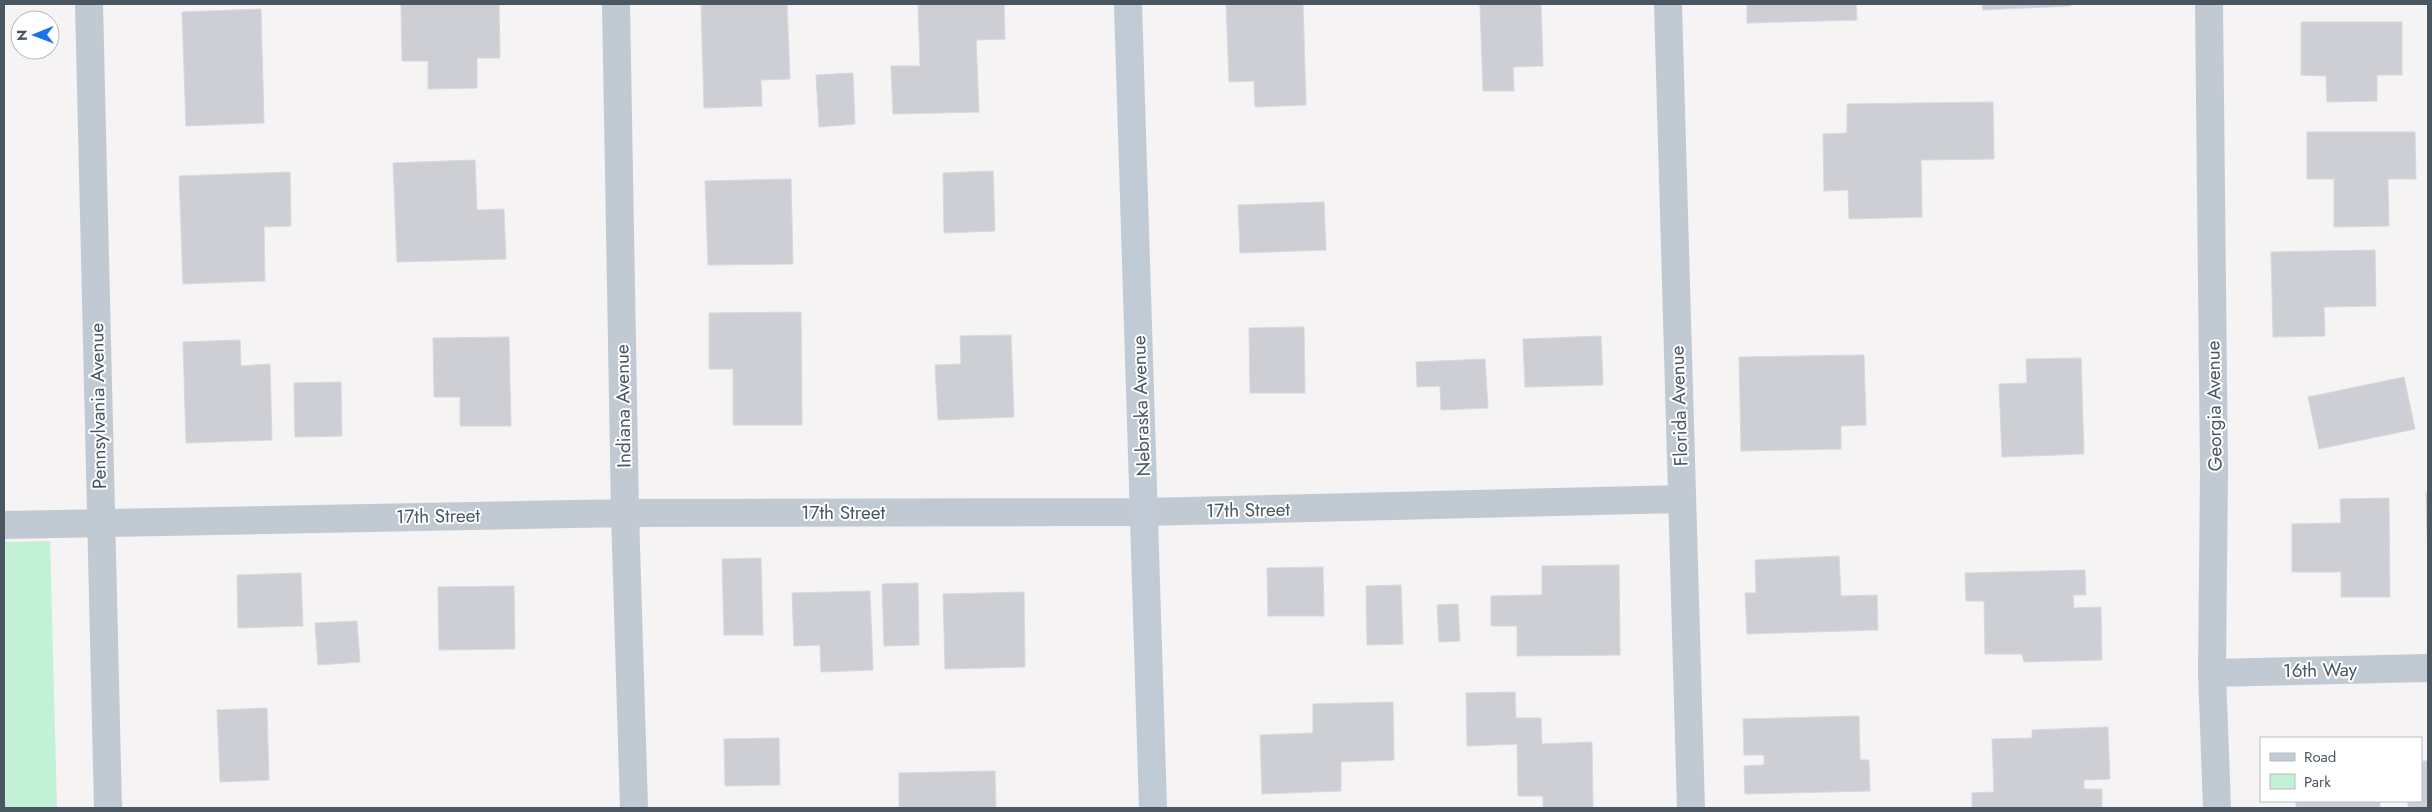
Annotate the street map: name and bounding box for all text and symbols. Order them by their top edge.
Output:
north arrow [10,10,60,60]
text: N [12,29,32,41]
street label: Pennsylvania Avenue [83,322,113,489]
street label: Nebraska Avenue [1125,335,1157,477]
street label: Georgia Avenue [2199,340,2229,472]
street label: Indiana Avenue [608,344,638,468]
street label: Florida Avenue [1663,345,1695,467]
street label: 17th Street [1206,496,1291,524]
street label: 17th Street [801,499,885,526]
street label: 17th Street [396,502,481,530]
street label: 16th Way [2283,656,2358,684]
legend [2260,737,2422,802]
text: Road [2304,746,2336,768]
text: Park [2304,771,2331,793]

